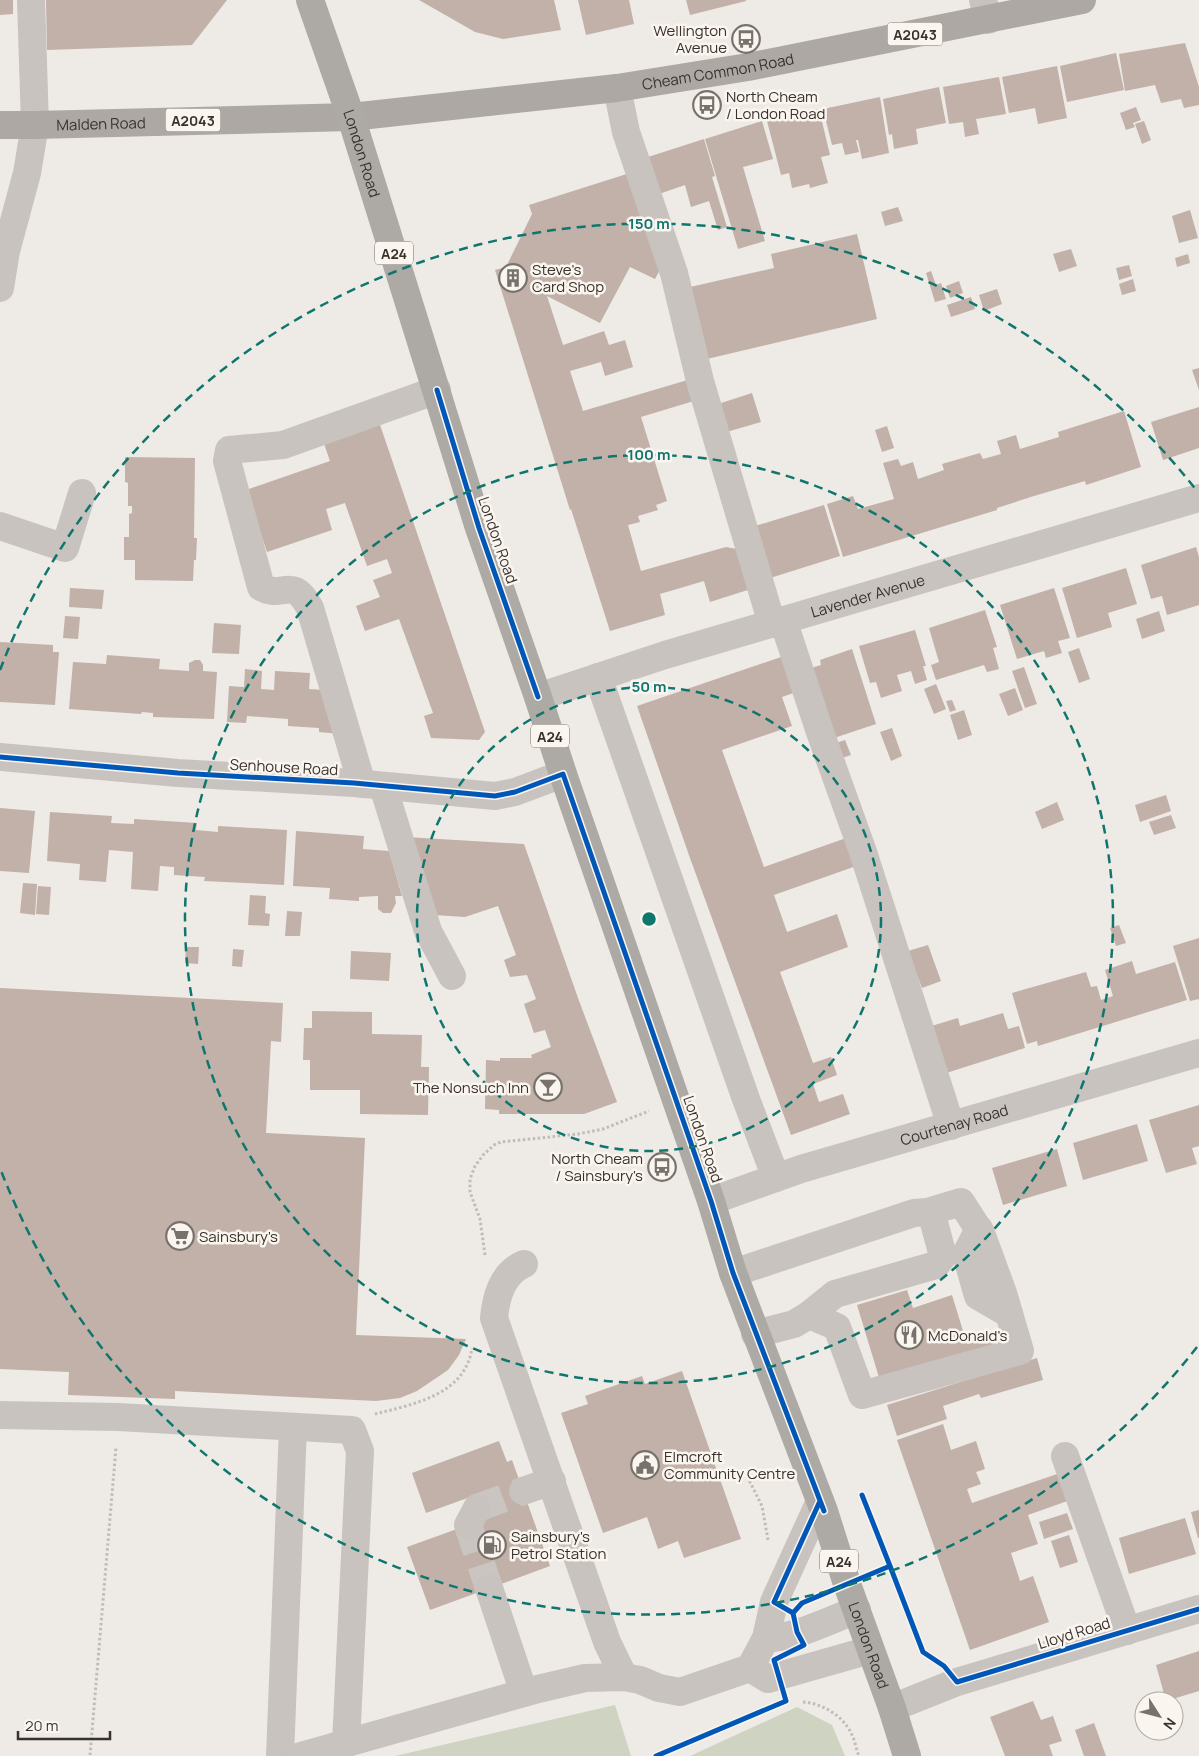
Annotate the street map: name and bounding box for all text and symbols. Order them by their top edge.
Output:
place label: Wellington Avenue [653,20,727,58]
road number: A2043 [888,22,942,46]
bus stop icon: Wellington Avenue [731,24,761,54]
street label: Cheam Common Road [640,48,796,94]
place label: North Cheam / London Road [726,86,825,124]
bus stop icon: North Cheam / London Road [692,90,722,120]
street label: London Road [339,107,386,200]
road number: A2043 [166,108,220,132]
street label: Malden Road [56,112,146,135]
text: 150 m [628,213,670,234]
road number: A24 [375,242,413,264]
place label: Steve's Card Shop [532,259,604,297]
building icon: Steve's Card Shop [498,263,528,293]
text: 100 m [628,444,670,465]
street label: London Road [473,494,523,586]
street label: Lavender Avenue [808,569,927,622]
text: 50 m [631,676,667,697]
road number: A24 [531,724,569,748]
street label: Senhouse Road [229,754,339,780]
centre of rings [640,910,658,928]
bar icon: The Nonsuch Inn [533,1072,563,1102]
place label: The Nonsuch Inn [413,1077,529,1098]
street label: London Road [678,1093,728,1185]
street label: Courtenay Road [898,1099,1011,1150]
place label: North Cheam / Sainsbury's [551,1148,643,1186]
bus stop icon: North Cheam / Sainsbury's [647,1152,677,1182]
supermarket icon: Sainsbury's [165,1221,195,1251]
place label: Sainsbury's [199,1226,278,1247]
restaurant icon: McDonald's [894,1320,924,1350]
place label: McDonald's [928,1325,1007,1346]
place label: Elmcroft Community Centre [664,1446,796,1484]
public building icon: Elmcroft Community Centre [630,1450,660,1480]
place label: Sainsbury's Petrol Station [511,1526,606,1564]
fuel station icon: Sainsbury's Petrol Station [477,1530,507,1560]
road number: A24 [820,1550,858,1572]
street label: London Road [844,1599,895,1691]
street label: Lloyd Road [1035,1612,1113,1654]
north arrow [1134,1691,1184,1741]
scale bar [18,1708,110,1740]
text: N [1159,1714,1181,1734]
text: 20 m [25,1715,58,1736]

